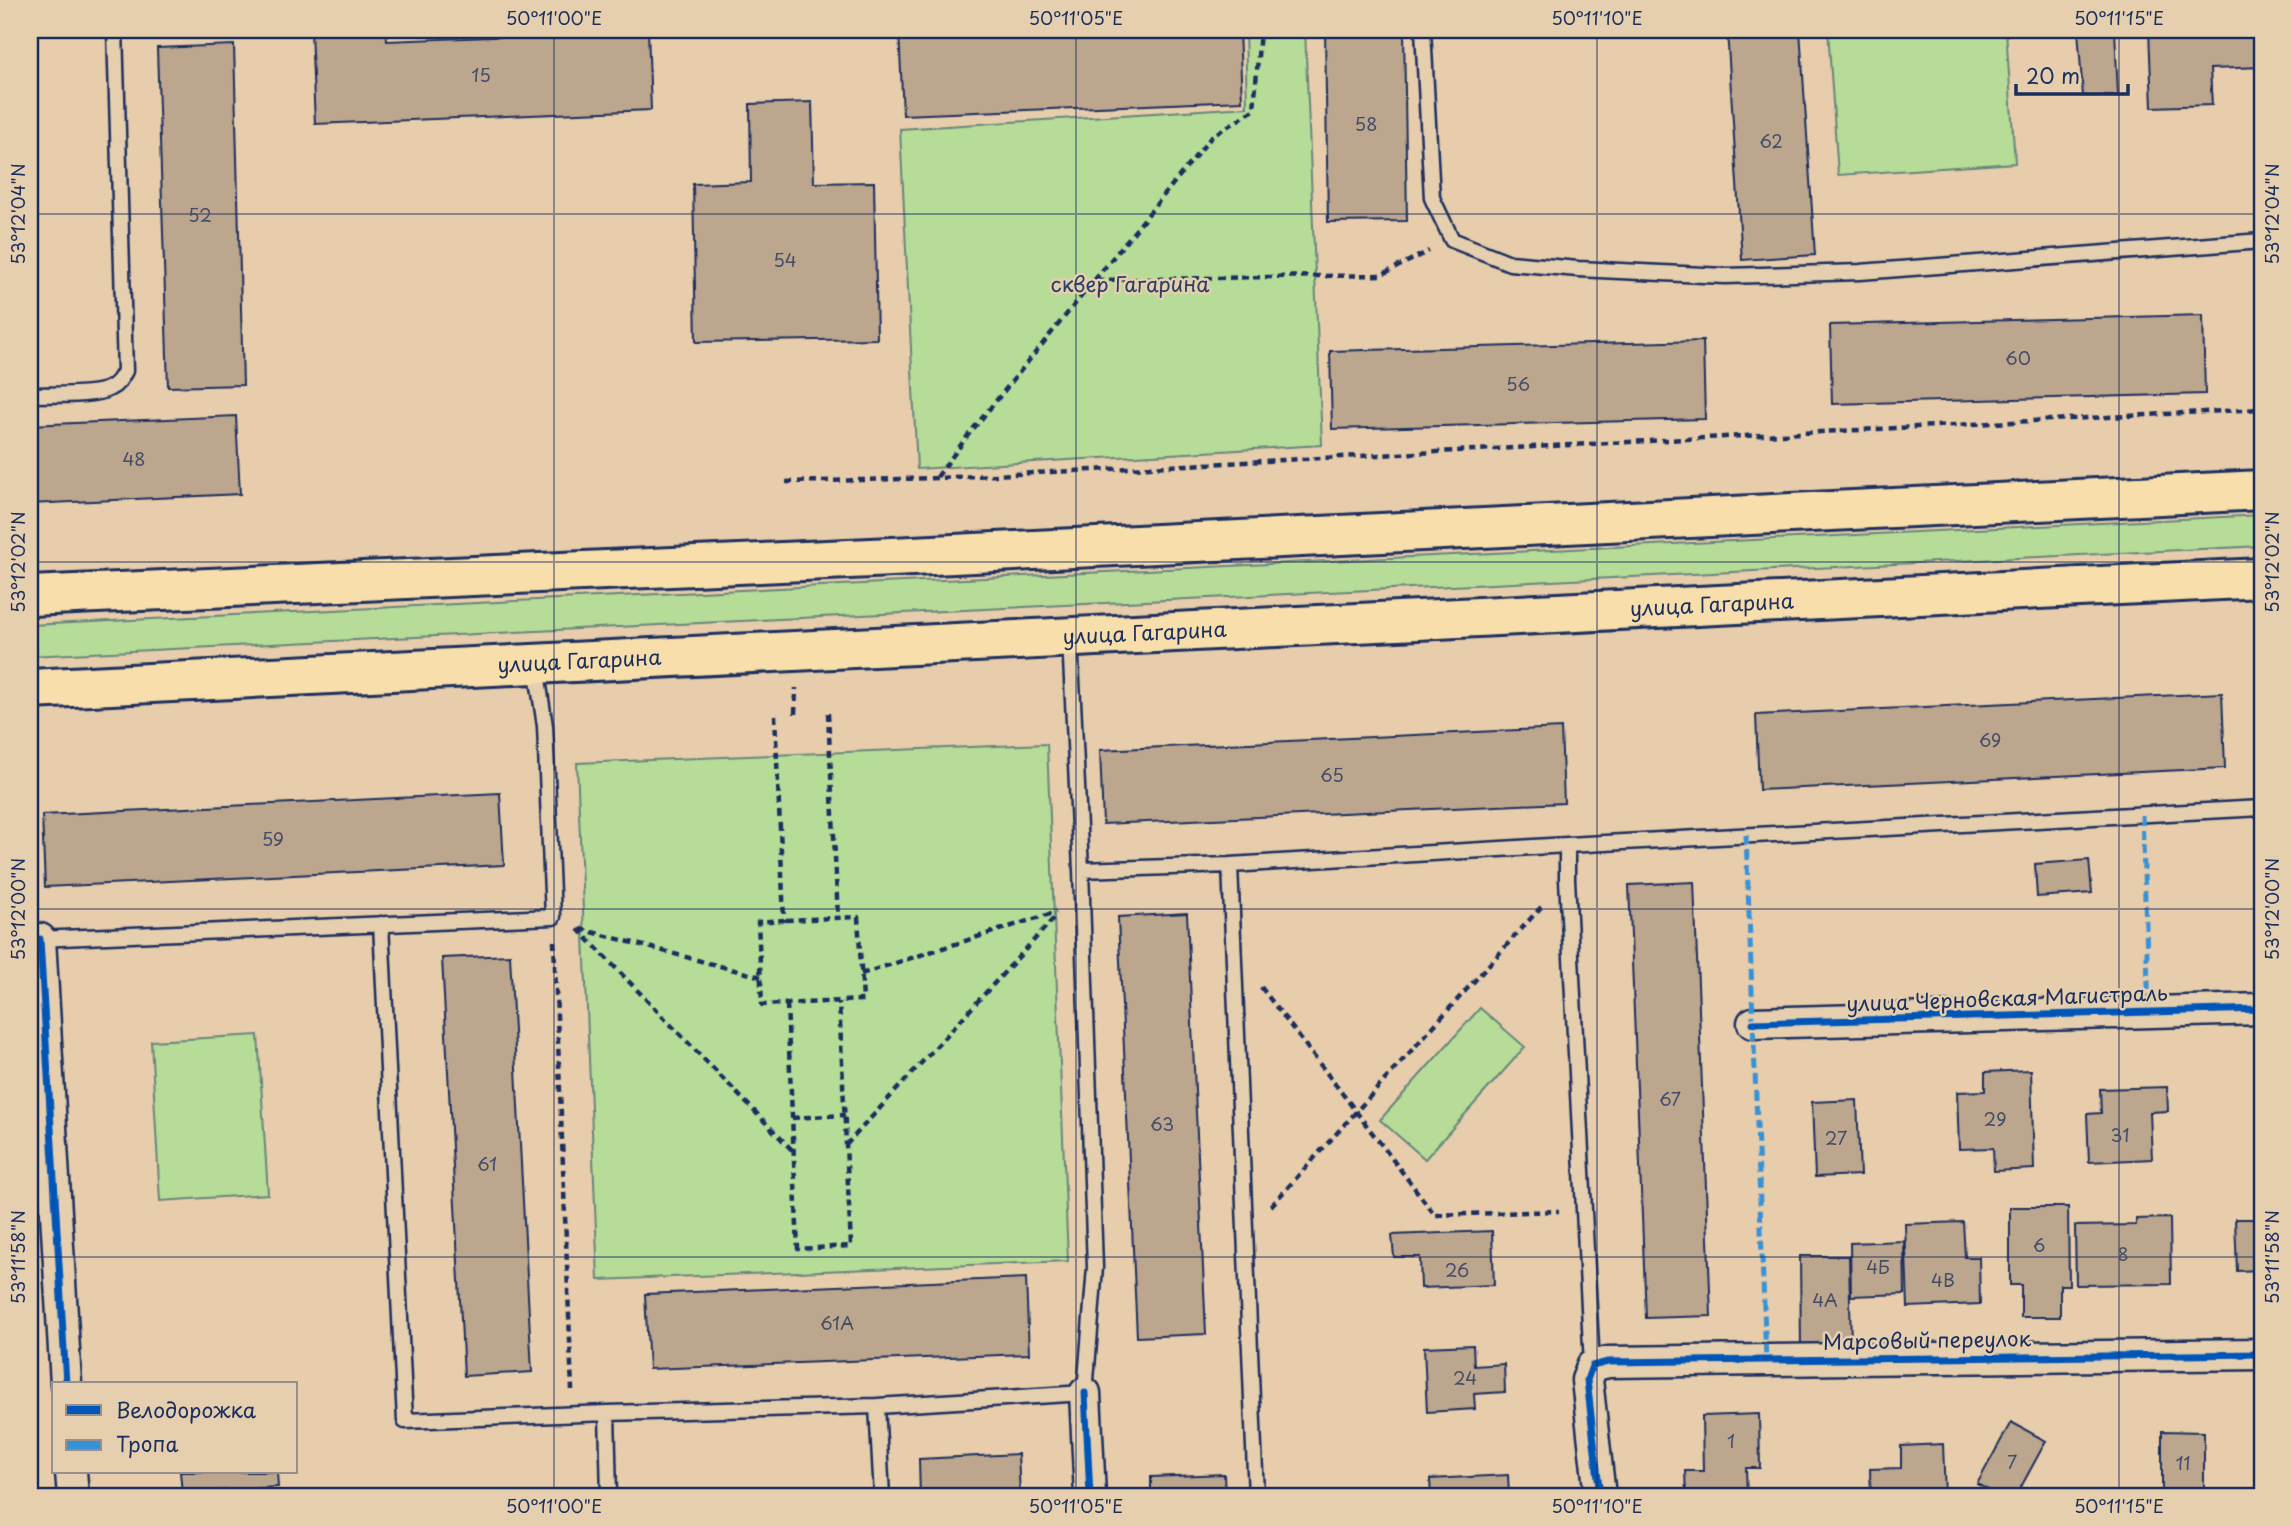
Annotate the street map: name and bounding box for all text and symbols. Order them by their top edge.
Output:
text: 50°11'00"E [506,4,602,31]
text: 50°11'05"E [1029,4,1123,31]
text: 50°11'10"E [1551,4,1643,31]
text: 50°11'15"E [2074,4,2164,31]
scale bar [2016,52,2128,96]
text: 20 m [2026,59,2080,91]
house number: 15 [471,61,491,88]
house number: 58 [1355,110,1377,137]
house number: 62 [1759,127,1783,154]
text: 53°12'04"N [4,163,31,265]
text: 53°12'04"N [2258,163,2285,265]
house number: 52 [188,201,212,228]
house number: 54 [773,246,797,273]
park label: сквер Гагарина [1051,267,1210,299]
house number: 60 [2005,344,2031,371]
house number: 56 [1506,370,1530,397]
house number: 48 [122,445,146,472]
text: 53°12'02"N [4,511,31,613]
text: 53°12'02"N [2258,511,2285,613]
street label: улица Гагарина [1629,583,1795,623]
street label: улица Гагарина [1062,611,1228,652]
street label: улица Гагарина [497,640,663,680]
house number: 69 [1979,726,2001,753]
house number: 65 [1320,761,1344,788]
house number: 59 [262,825,284,852]
text: 53°12'00"N [4,858,31,960]
text: 53°12'00"N [2258,858,2285,960]
street label: улица Черновская Магистраль [1846,975,2168,1019]
house number: 67 [1659,1085,1681,1112]
house number: 29 [1984,1105,2006,1132]
house number: 63 [1150,1110,1174,1137]
house number: 31 [2111,1121,2129,1148]
house number: 27 [1825,1124,1847,1151]
house number: 61 [477,1150,497,1177]
text: 53°11'58"N [4,1210,31,1304]
text: 53°11'58"N [2258,1210,2285,1304]
house number: 6 [2033,1231,2045,1258]
house number: 8 [2117,1240,2129,1267]
house number: 4Б [1866,1253,1890,1280]
house number: 26 [1445,1256,1469,1283]
house number: 4В [1931,1266,1955,1293]
house number: 4А [1812,1286,1838,1313]
house number: 61А [820,1309,854,1336]
street label: Марсовый переулок [1823,1321,2032,1357]
house number: 24 [1453,1364,1477,1391]
legend [52,1382,298,1474]
text: Велодорожка [116,1393,257,1425]
text: Тропа [116,1427,178,1459]
house number: 1 [1727,1427,1735,1454]
house number: 7 [2007,1448,2017,1475]
house number: 11 [2175,1449,2191,1476]
text: 50°11'00"E [506,1492,602,1519]
text: 50°11'05"E [1029,1492,1123,1519]
text: 50°11'10"E [1551,1492,1643,1519]
text: 50°11'15"E [2074,1492,2164,1519]

